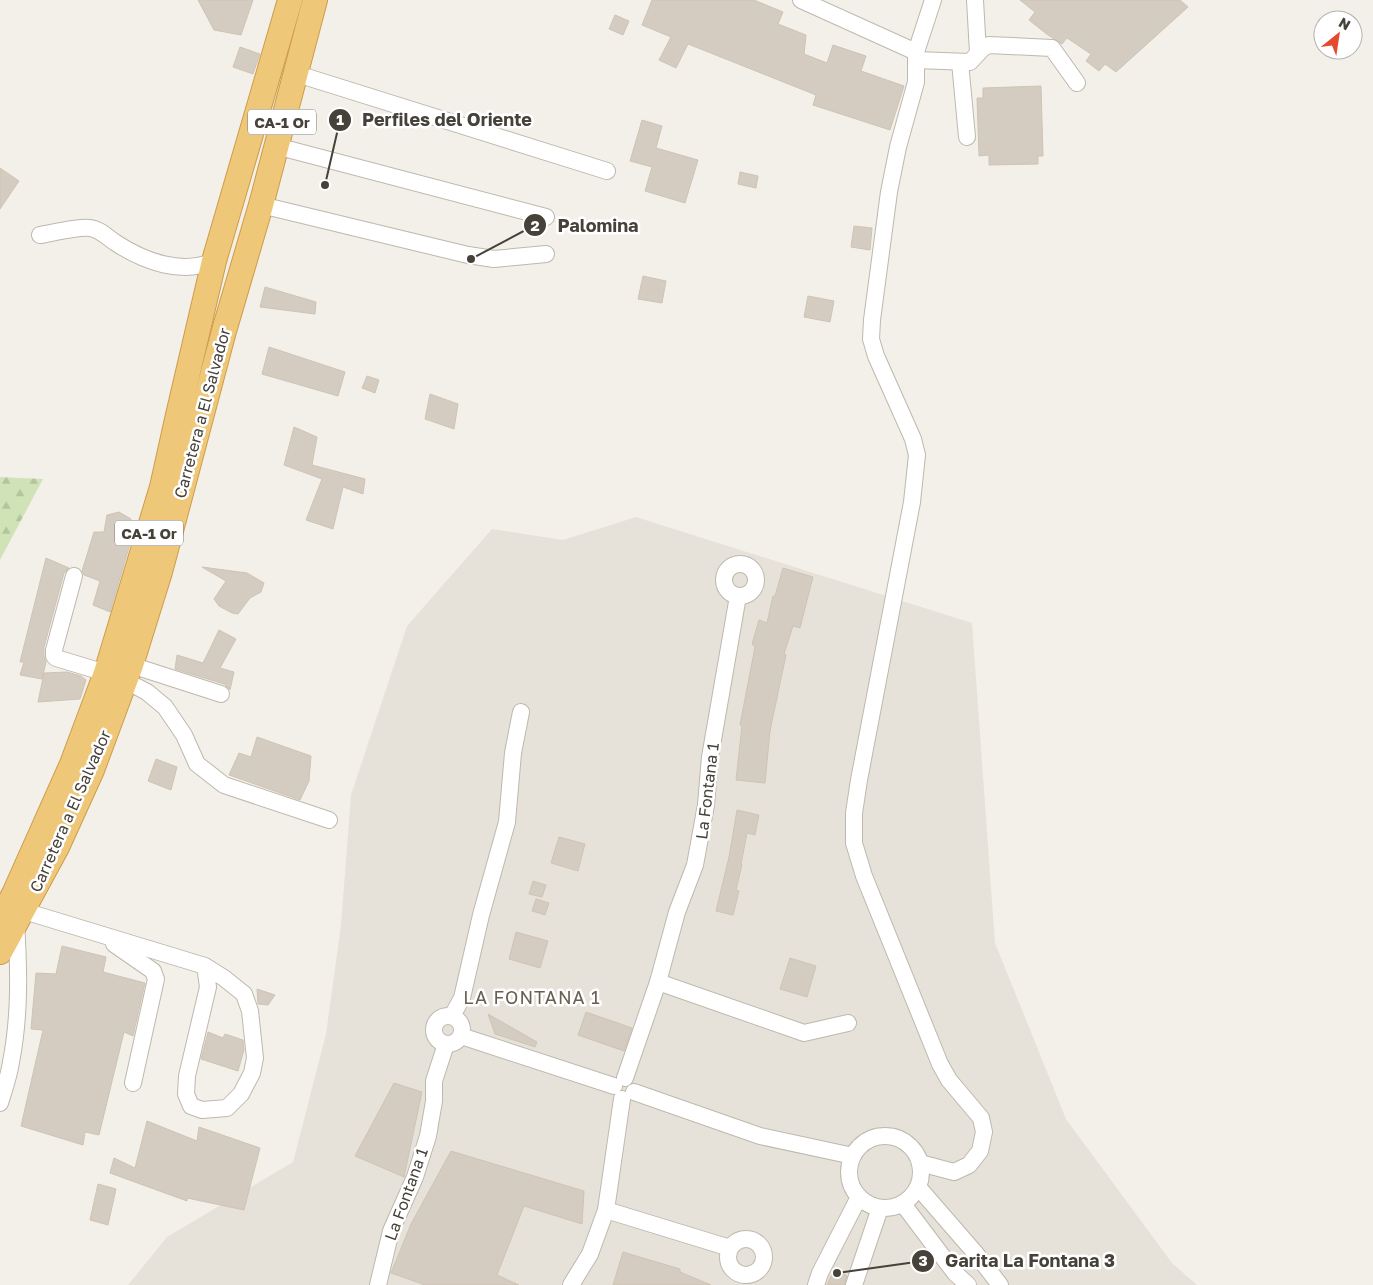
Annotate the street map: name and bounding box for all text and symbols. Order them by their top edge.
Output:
north arrow [1313,10,1363,60]
text: N [1336,13,1354,33]
callout: Perfiles del Oriente [327,104,542,137]
text: Perfiles del Oriente [362,108,532,130]
road number: CA-1 Or [248,110,316,134]
text: 1 [336,110,344,128]
callout: Palomina [522,209,648,242]
text: Palomina [558,214,638,236]
text: 2 [530,216,540,234]
street label: Carretera a El Salvador [170,326,234,500]
road number: CA-1 Or [115,520,183,546]
street label: Carretera a El Salvador [25,727,115,895]
street label: La Fontana 1 [691,741,723,840]
district label: LA FONTANA 1 [463,986,601,1008]
street label: La Fontana 1 [380,1145,432,1243]
callout: Garita La Fontana 3 [910,1244,1125,1277]
text: Garita La Fontana 3 [945,1249,1115,1271]
text: 3 [918,1251,928,1269]

